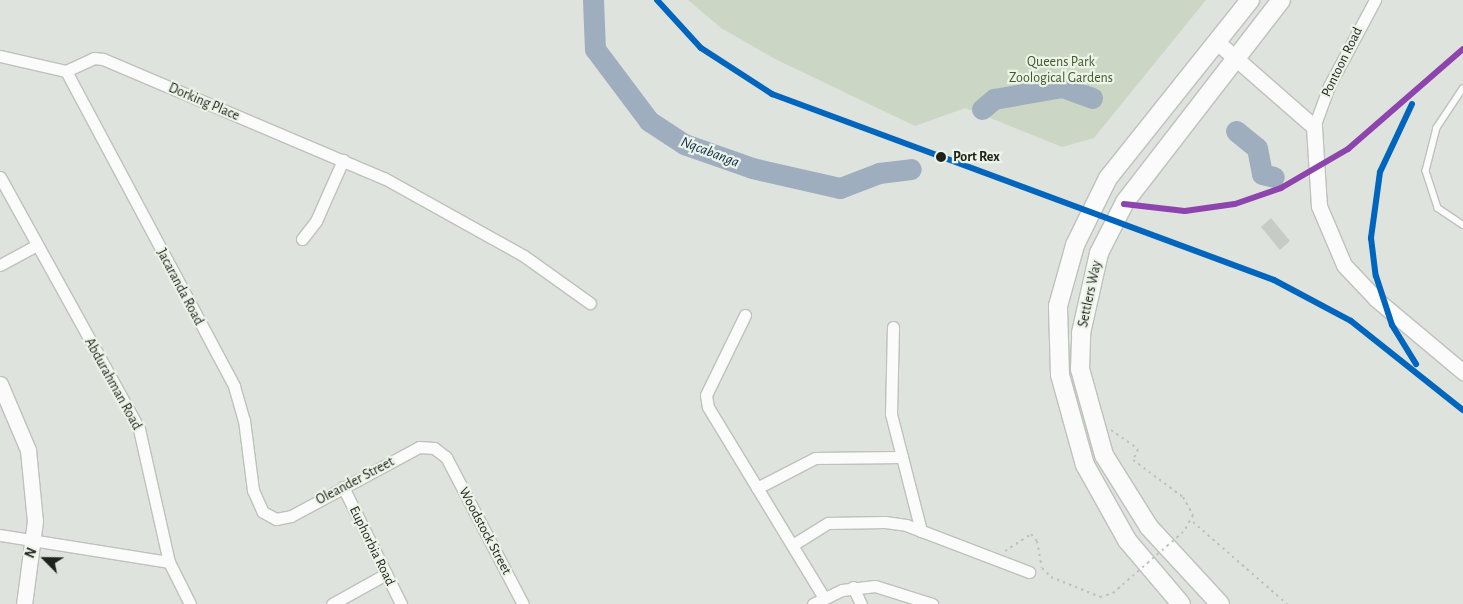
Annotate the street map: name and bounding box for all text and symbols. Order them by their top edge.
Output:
street label: Pontoon Road [1318,24,1366,100]
park label: Queens Park Zoological Gardens [1009,54,1113,86]
street label: Dorking Place [166,80,242,124]
water label: Nqcabanga [678,133,742,171]
marker: Port Rex [933,149,949,165]
place label: Port Rex [953,149,1000,165]
street label: Jacaranda Road [153,246,207,328]
street label: Settlers Way [1075,259,1105,329]
street label: Abdurahman Road [81,335,145,433]
street label: Oleander Street [313,453,397,509]
street label: Woodstock Street [455,485,515,577]
street label: Euphorbia Road [345,503,399,589]
north arrow [20,534,70,584]
text: N [23,546,40,560]

